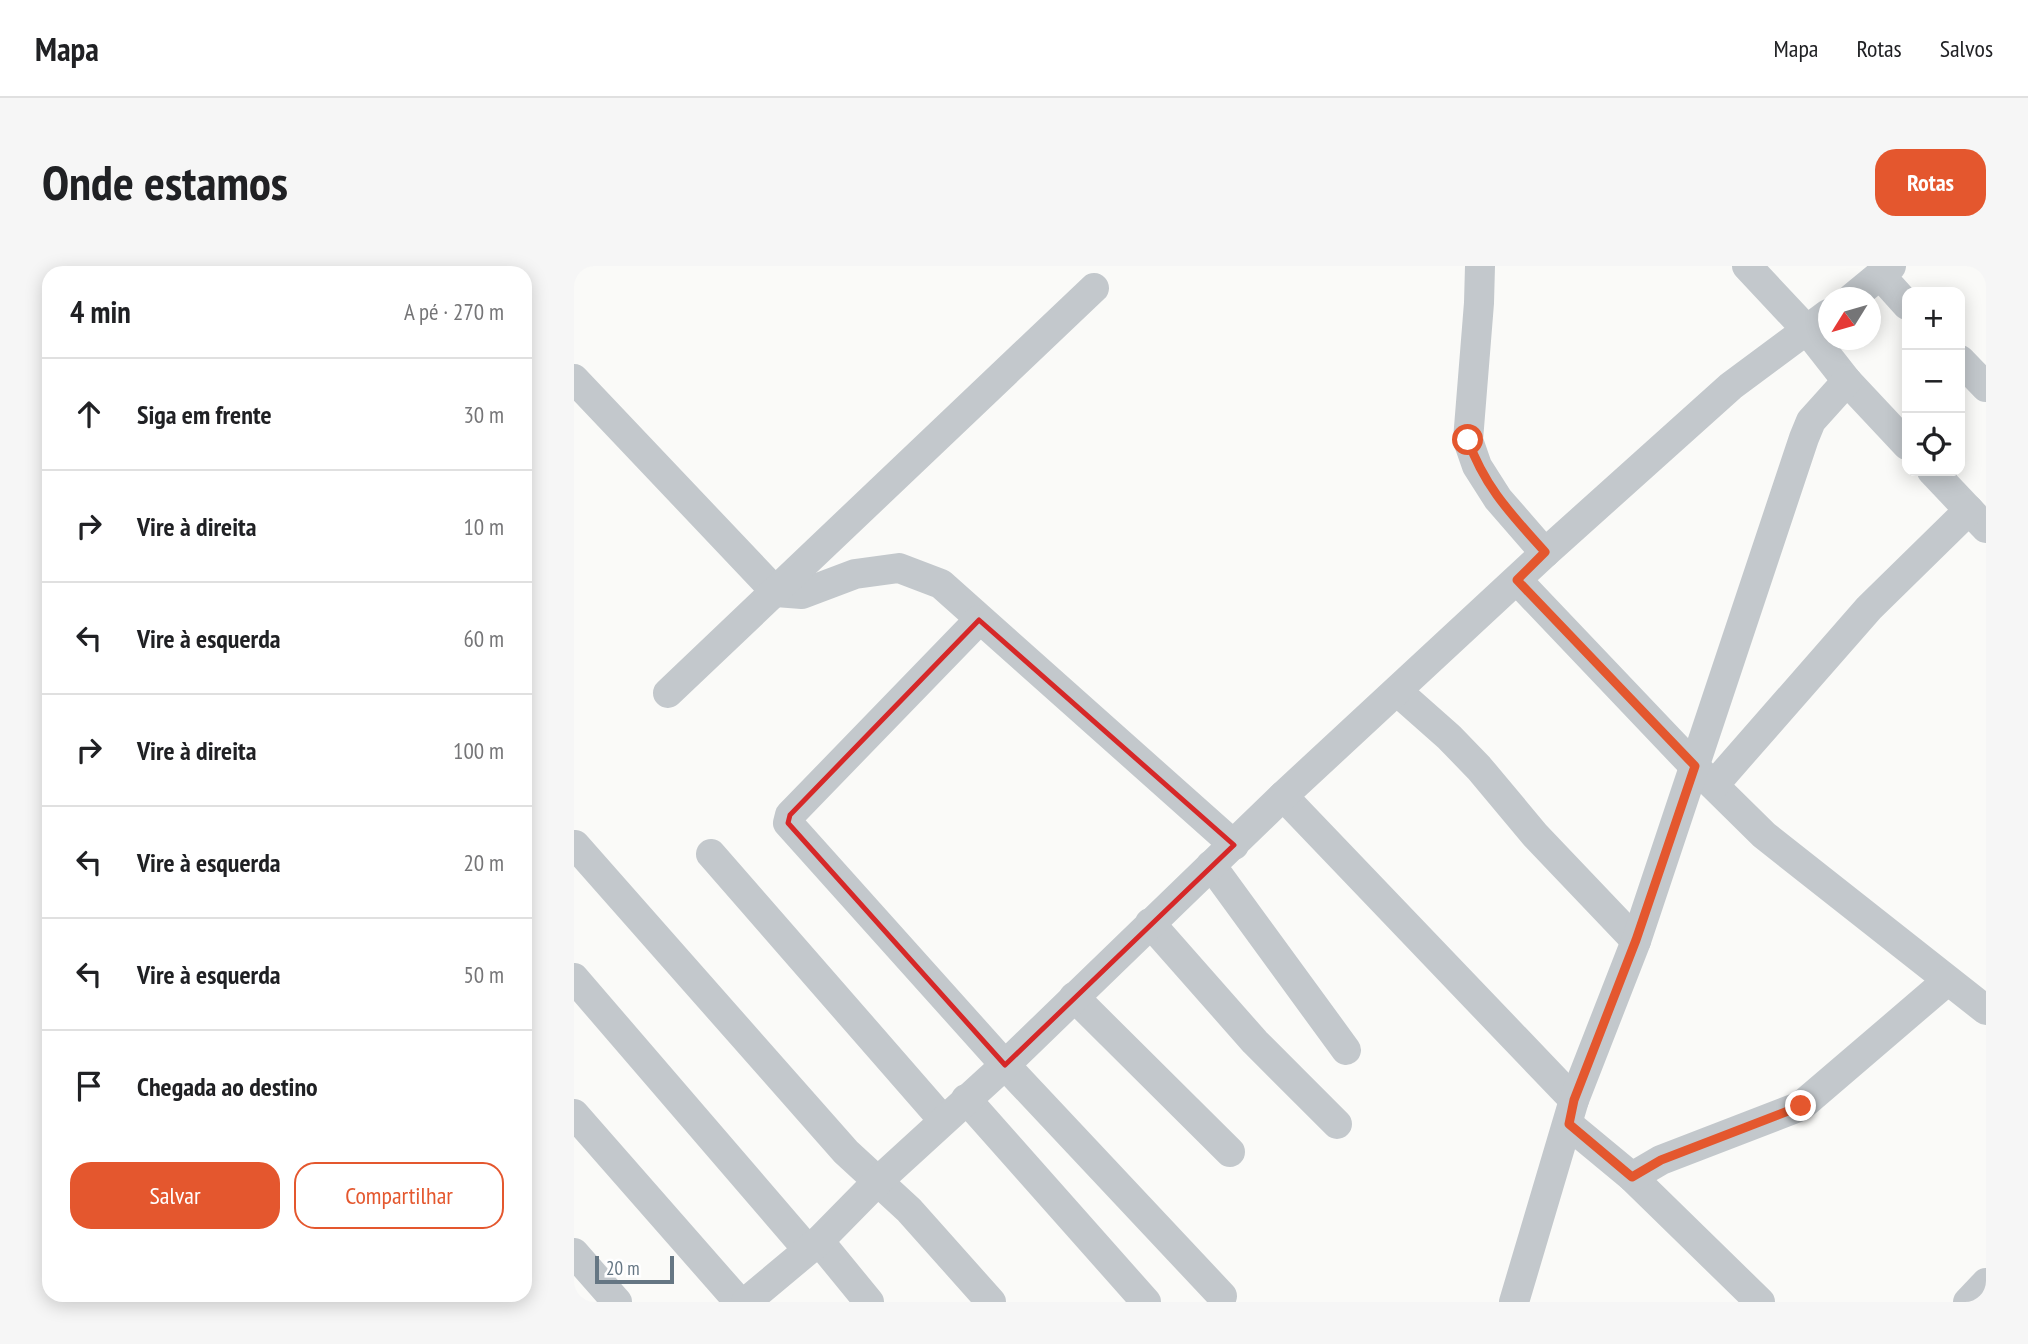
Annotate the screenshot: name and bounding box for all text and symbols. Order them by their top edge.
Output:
text: Mapa [35,27,99,70]
text: Mapa [1774,33,1818,64]
text: Rotas [1856,33,1902,64]
text: Salvos [1940,33,1993,64]
button: Rotas [1875,149,1986,216]
text: Onde estamos [42,150,288,214]
north arrow [1818,287,1881,350]
map controls [1902,287,1965,476]
button: + [1902,287,1965,350]
text: 4 min [70,292,131,331]
text: A pé · 270 m [404,297,504,326]
button: − [1902,350,1965,413]
icon: ahead [70,395,108,433]
text: Siga em frente [137,398,272,431]
text: 30 m [463,400,504,429]
button: locate [1902,413,1965,476]
route start [1452,424,1483,455]
icon: right [70,507,108,545]
text: Vire à direita [137,510,256,543]
text: 10 m [463,512,504,541]
icon: left [70,619,108,657]
text: Vire à esquerda [137,622,280,655]
text: 60 m [463,624,504,653]
icon: right [70,731,108,769]
text: Vire à direita [137,734,256,767]
text: 100 m [453,736,504,765]
icon: left [70,843,108,881]
text: Vire à esquerda [137,846,280,879]
text: 20 m [463,848,504,877]
icon: left [70,955,108,993]
text: Vire à esquerda [137,958,280,991]
text: 50 m [463,960,504,989]
icon: arrive [70,1067,108,1105]
text: Chegada ao destino [137,1070,318,1103]
route end [1785,1090,1816,1121]
button: Salvar [70,1162,280,1229]
button: Compartilhar [294,1162,504,1229]
scale bar [595,1253,674,1285]
text: 20 m [606,1256,640,1280]

